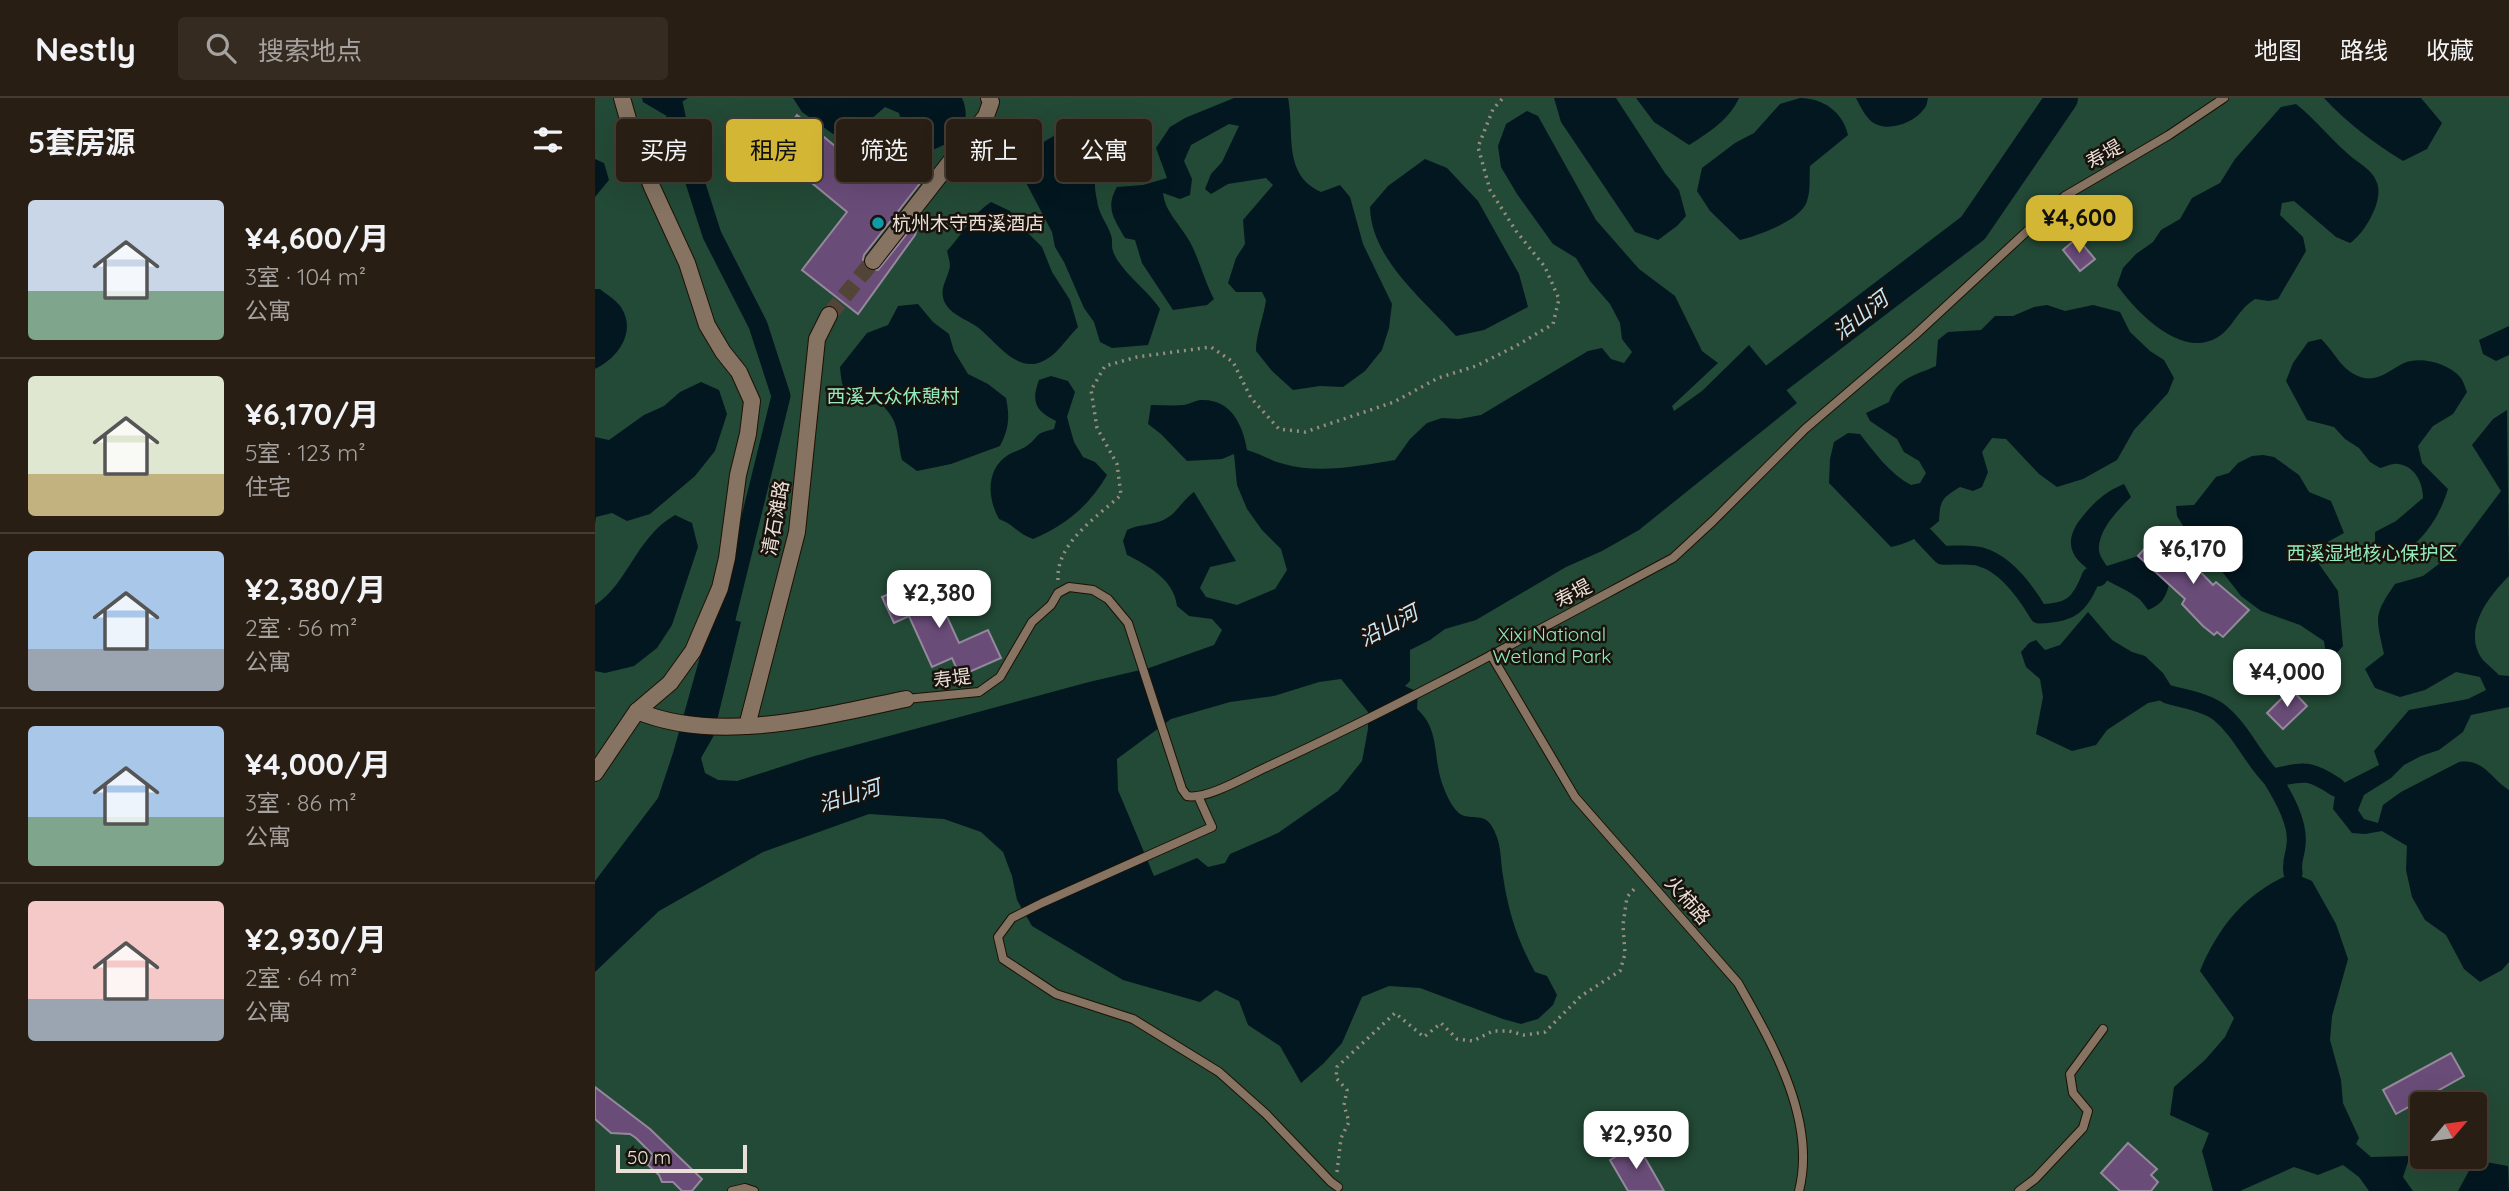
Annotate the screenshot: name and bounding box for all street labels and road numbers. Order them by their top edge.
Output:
street label: 寿堤 [2082,134,2126,174]
street label: 清石滩路 [757,478,793,558]
street label: 寿堤 [1551,573,1595,613]
street label: 寿堤 [932,663,972,693]
street label: 火柿路 [1660,871,1716,929]

